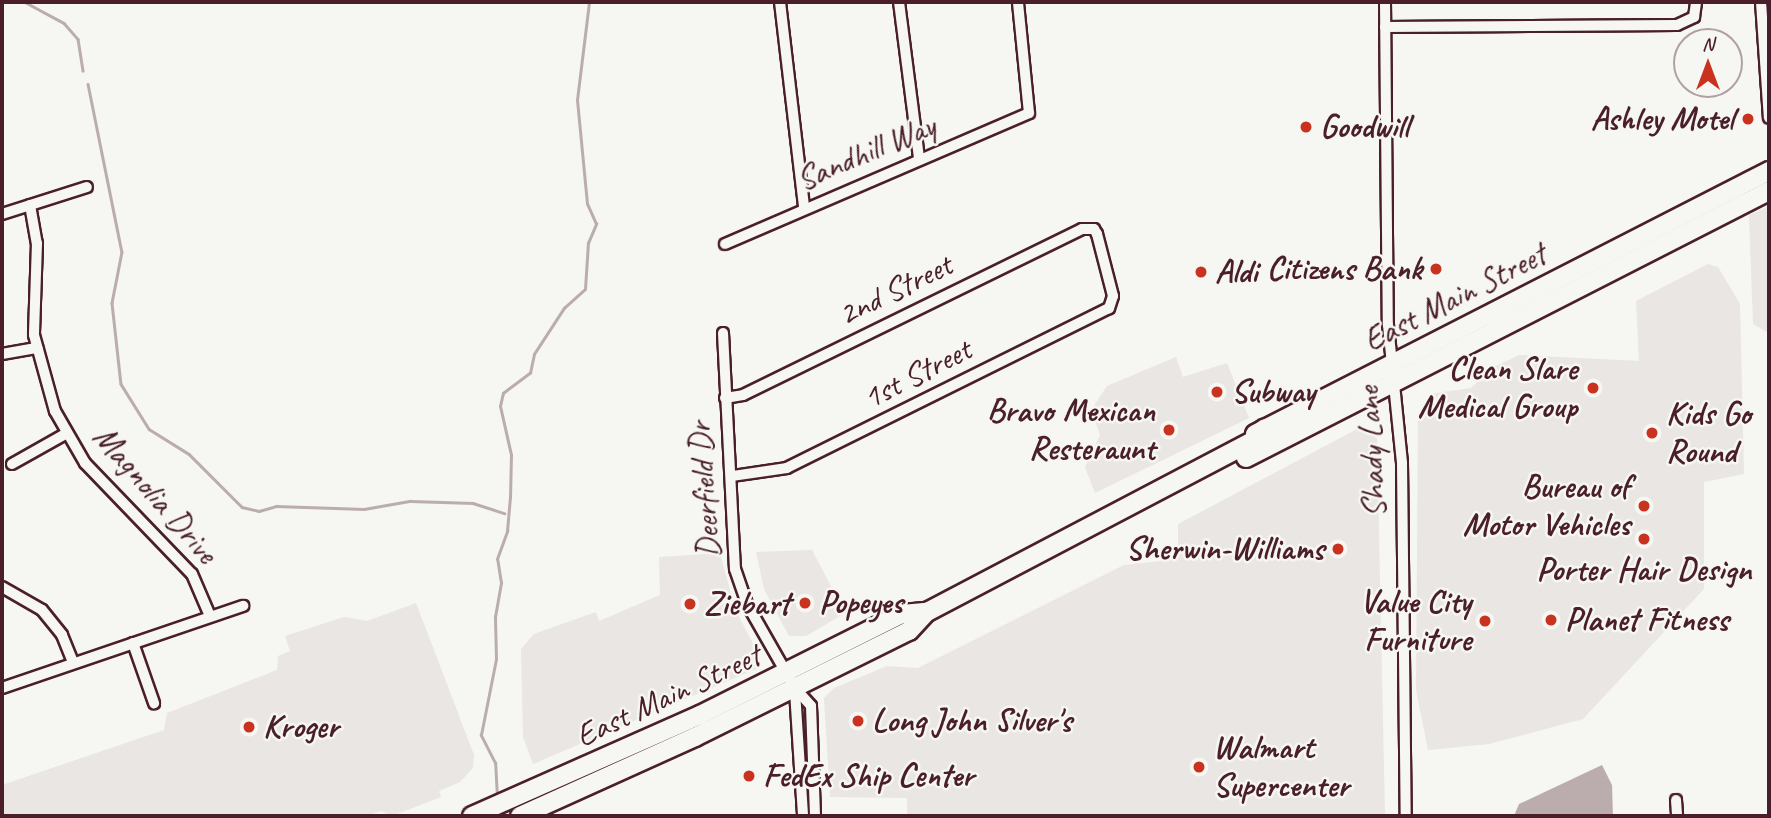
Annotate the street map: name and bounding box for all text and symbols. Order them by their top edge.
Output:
north arrow [1673,28,1743,98]
text: N [1702,32,1714,56]
place label: Ashley Motel [1591,99,1734,139]
street label: Sandhill Way [791,106,941,200]
place label: Goodwill [1320,107,1409,147]
marker: Ashley Motel [1740,111,1756,127]
marker: Goodwill [1298,119,1314,135]
street label: East Main Street [1356,235,1554,361]
street label: 2nd Street [831,245,959,335]
place label: Citizens Bank [1267,249,1422,289]
place label: Aldi [1215,252,1257,292]
marker: Citizens Bank [1428,261,1444,277]
marker: Aldi [1193,264,1209,280]
street label: 1st Street [856,330,978,418]
place label: Clean Slare Medical Group [1418,349,1577,427]
place label: Subway [1231,372,1315,412]
marker: Clean Slare Medical Group [1583,378,1603,398]
marker: Subway [1209,384,1225,400]
street label: Shady Lane [1349,385,1395,519]
place label: Bravo Mexican Resteraunt [987,391,1155,469]
place label: Kids Go Round [1666,394,1751,472]
street label: Magnolia Drive [84,418,226,572]
street label: Deerfield Dr [680,421,730,559]
marker: Bravo Mexican Resteraunt [1161,422,1177,438]
marker: Kids Go Round [1644,425,1660,441]
place label: Bureau of Motor Vehicles [1463,467,1630,545]
marker: Bureau of Motor Vehicles [1636,498,1652,514]
place label: Sherwin-Williams [1125,529,1324,569]
marker: Porter Hair Design [1636,531,1652,547]
marker: Sherwin-Williams [1330,541,1346,557]
place label: Porter Hair Design [1536,550,1752,590]
place label: Value City Furniture [1360,582,1471,660]
place label: Popeyes [819,583,903,623]
place label: Ziebart [704,584,790,624]
marker: Popeyes [797,595,813,611]
marker: Ziebart [682,596,698,612]
place label: Planet Fitness [1565,600,1729,640]
marker: Planet Fitness [1543,612,1559,628]
marker: Value City Furniture [1477,613,1493,629]
street label: East Main Street [569,636,767,756]
place label: Long John Silver's [872,701,1072,741]
place label: Kroger [263,707,339,747]
marker: Long John Silver's [850,713,866,729]
marker: Kroger [241,719,257,735]
place label: Walmart Supercenter [1213,728,1349,806]
place label: FedEx Ship Center [763,756,974,796]
marker: Walmart Supercenter [1191,759,1207,775]
marker: FedEx Ship Center [741,768,757,784]

